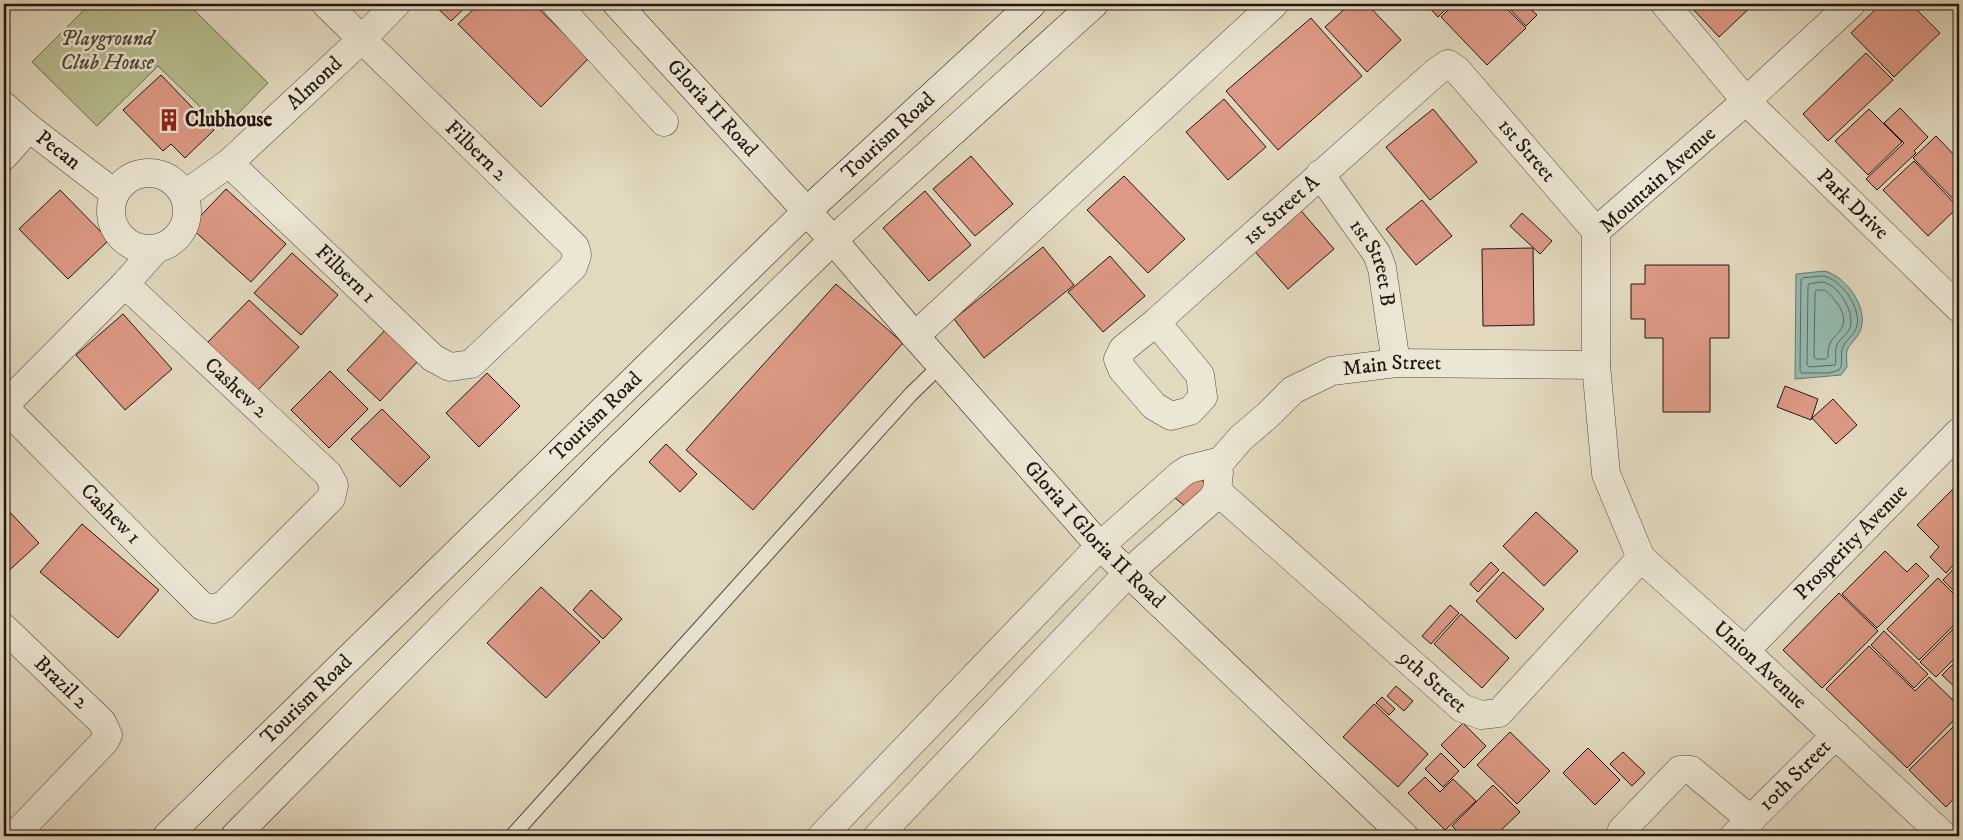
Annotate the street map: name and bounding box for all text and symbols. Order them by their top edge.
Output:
park label: Playground Club House [60,26,157,76]
street label: Almond [281,51,348,116]
street label: Gloria II Road [661,54,764,163]
street label: Tourism Road [836,86,941,186]
building icon: Clubhouse [156,107,182,133]
place label: Clubhouse [185,107,272,133]
street label: 1st Street [1492,113,1561,188]
street label: Filbern 2 [439,115,513,187]
street label: Mountain Avenue [1595,121,1722,239]
street label: Pecan [31,125,86,176]
street label: Park Drive [1811,164,1894,246]
street label: 1st Street A [1238,169,1325,251]
street label: 1st Street B [1343,214,1400,308]
street label: Filbern 1 [310,239,381,309]
street label: Main Street [1341,350,1442,383]
street label: Cashew 2 [199,352,274,424]
street label: Tourism Road [545,366,648,467]
street label: Gloria I Gloria II Road [1018,456,1171,614]
street label: Cashew 1 [75,478,146,550]
street label: Prosperity Avenue [1789,479,1914,606]
street label: Union Avenue [1708,616,1813,715]
street label: 9th Street [1392,644,1472,719]
street label: Tourism Road [255,649,358,750]
street label: Brazil 2 [28,651,94,715]
street label: 10th Street [1754,734,1837,817]

